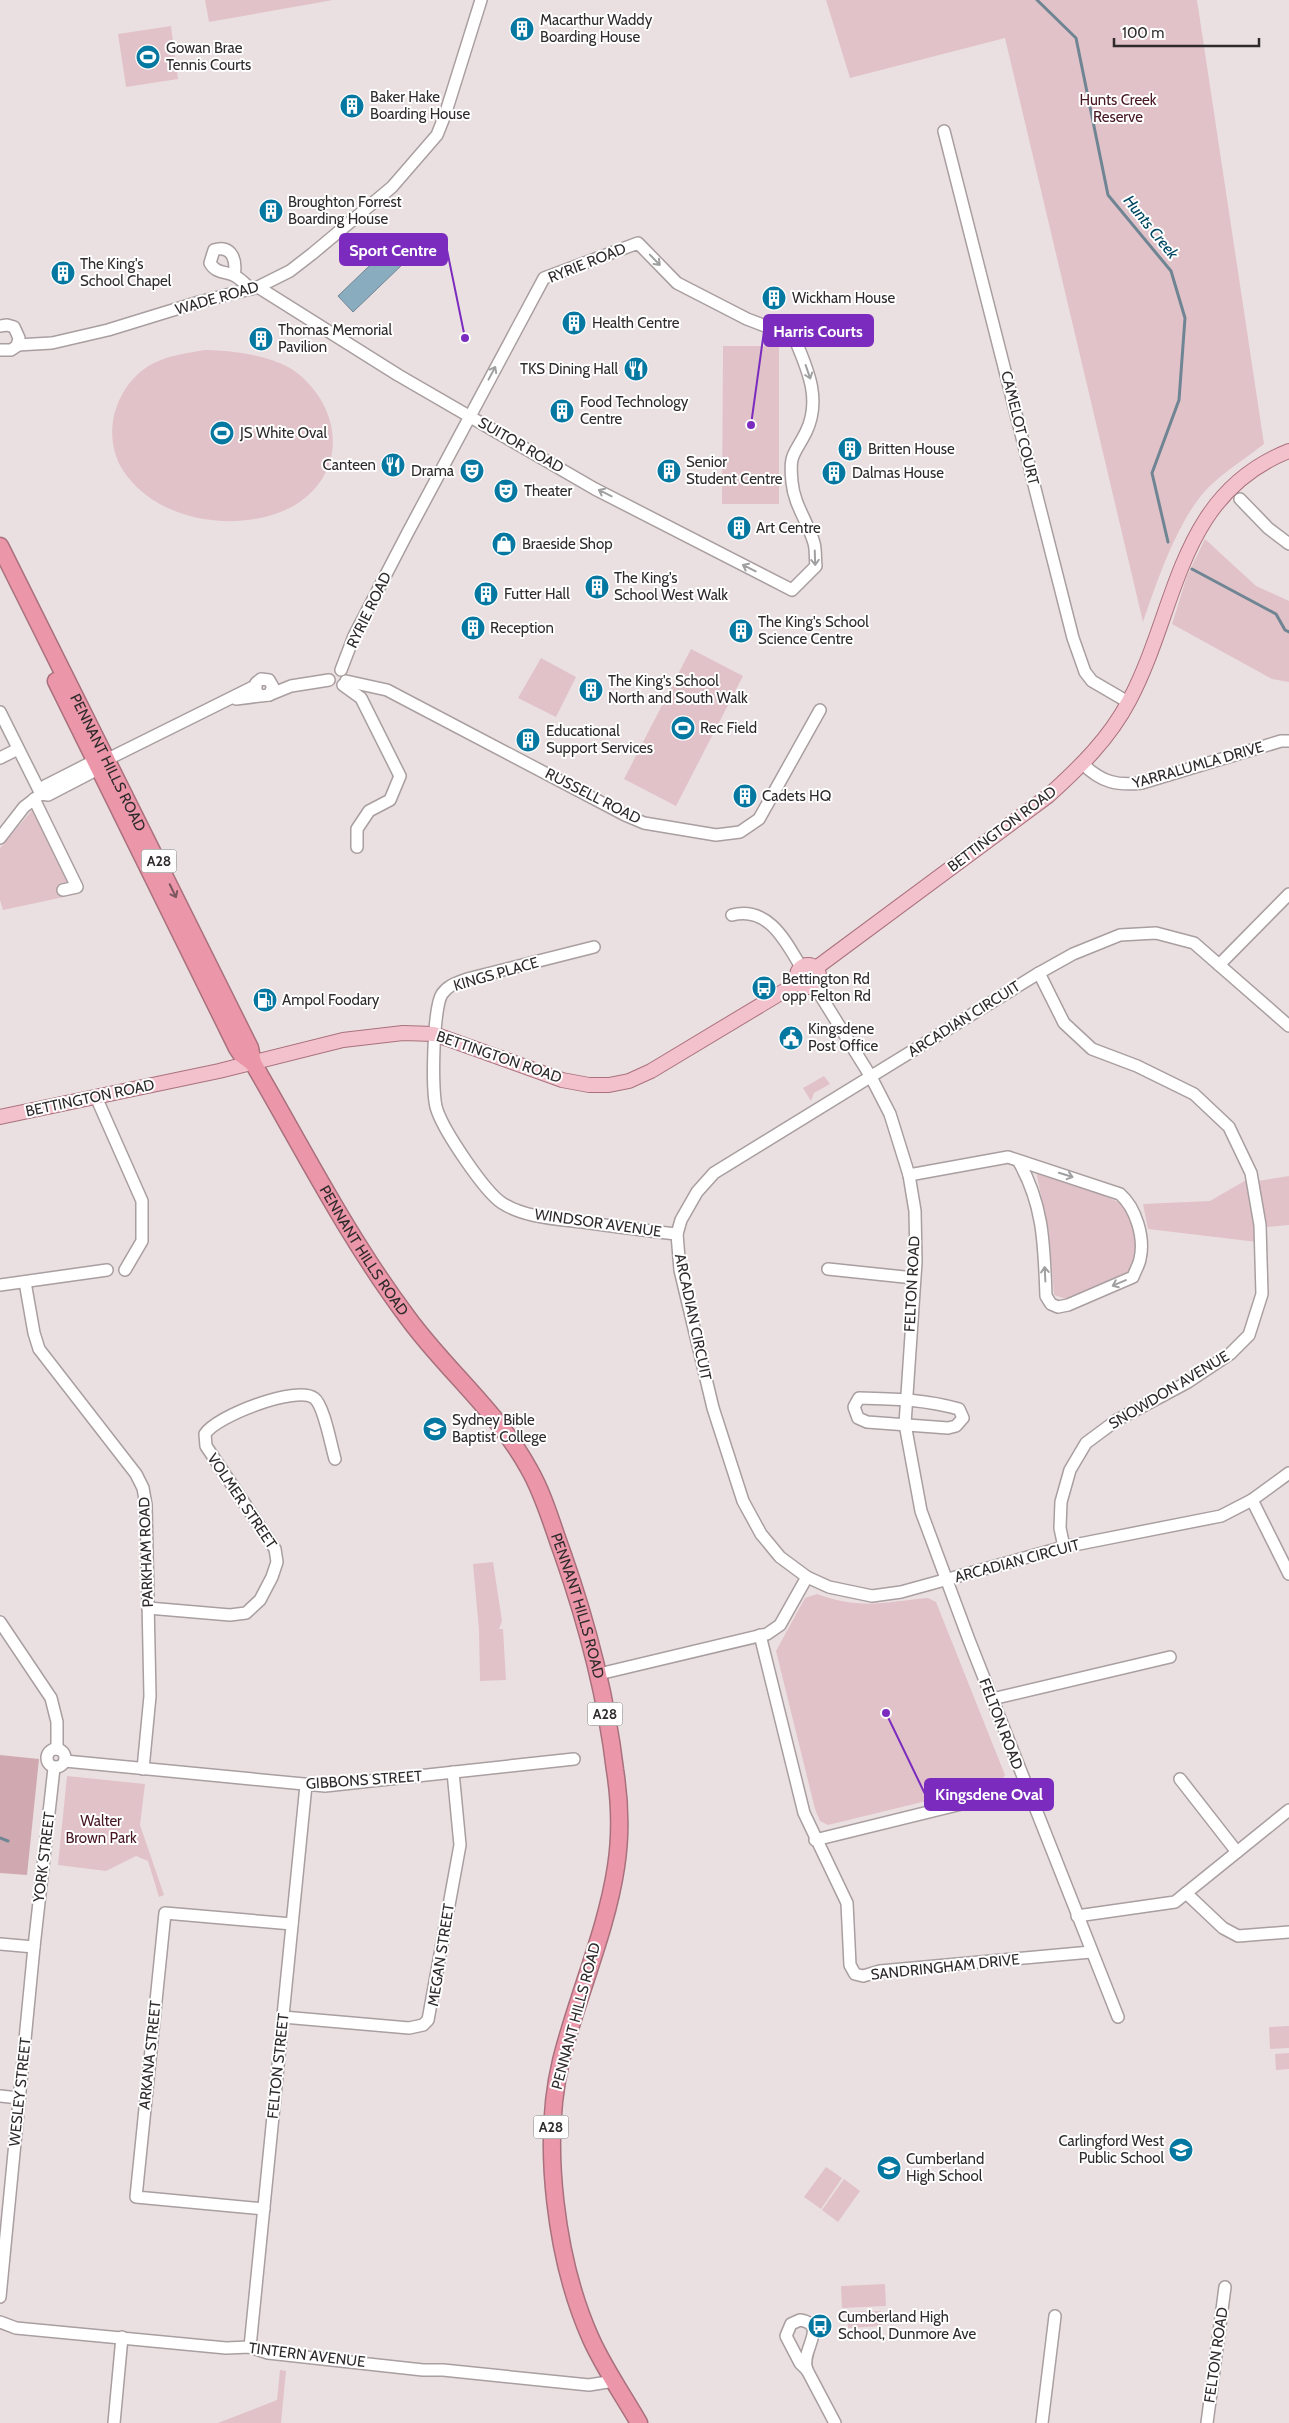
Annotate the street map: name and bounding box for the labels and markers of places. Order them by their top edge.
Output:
place label: Macarthur Waddy Boarding House [540,11,653,46]
building icon: Macarthur Waddy Boarding House [509,16,535,42]
place label: Gowan Brae Tennis Courts [166,39,251,74]
sports icon: Gowan Brae Tennis Courts [135,44,161,70]
place label: Baker Hake Boarding House [370,88,470,123]
building icon: Baker Hake Boarding House [339,93,365,119]
place label: Broughton Forrest Boarding House [288,193,402,228]
building icon: Broughton Forrest Boarding House [258,198,284,224]
callout: Sport Centre [340,234,447,265]
place label: The King's School Chapel [80,255,172,290]
building icon: The King's School Chapel [50,260,76,286]
building icon: Wickham House [761,285,787,311]
place label: Wickham House [792,289,895,307]
building icon: Health Centre [561,310,587,336]
place label: Health Centre [592,314,680,332]
callout: Harris Courts [764,315,873,346]
place label: Thomas Memorial Pavilion [278,321,392,356]
building icon: Thomas Memorial Pavilion [248,326,274,352]
restaurant icon: TKS Dining Hall [623,356,649,382]
place label: TKS Dining Hall [520,360,618,378]
place label: Food Technology Centre [580,393,689,428]
building icon: Food Technology Centre [549,398,575,424]
sports icon: JS White Oval [209,420,235,446]
place label: JS White Oval [239,424,328,442]
building icon: Britten House [837,436,863,462]
place label: Britten House [868,440,955,458]
restaurant icon: Canteen [380,452,406,478]
place label: Senior Student Centre [686,453,783,488]
place label: Canteen [323,456,376,474]
theatre icon: Drama [459,458,485,484]
building icon: Senior Student Centre [656,458,682,484]
building icon: Dalmas House [821,460,847,486]
place label: Drama [411,462,455,480]
place label: Dalmas House [852,464,944,482]
theatre icon: Theater [493,478,519,504]
place label: Theater [524,482,572,500]
building icon: Art Centre [726,515,752,541]
place label: Art Centre [756,519,821,537]
shop icon: Braeside Shop [491,531,517,557]
place label: Braeside Shop [522,535,613,553]
place label: The King's School West Walk [614,569,728,604]
building icon: The King's School West Walk [584,574,610,600]
building icon: Futter Hall [473,581,499,607]
place label: Futter Hall [504,585,570,603]
place label: The King's School Science Centre [758,613,869,648]
building icon: Reception [460,615,486,641]
building icon: The King's School Science Centre [728,618,754,644]
place label: Reception [490,619,554,637]
place label: The King's School North and South Walk [608,672,748,707]
building icon: The King's School North and South Walk [578,677,604,703]
sports icon: Rec Field [670,715,696,741]
place label: Rec Field [700,719,757,737]
place label: Educational Support Services [546,722,653,757]
building icon: Educational Support Services [515,727,541,753]
building icon: Cadets HQ [732,783,758,809]
place label: Cadets HQ [762,787,831,805]
place label: Bettington Rd opp Felton Rd [782,970,871,1005]
bus stop icon: Bettington Rd opp Felton Rd [751,975,777,1001]
fuel station icon: Ampol Foodary [252,987,278,1013]
place label: Ampol Foodary [282,991,380,1009]
place label: Kingsdene Post Office [808,1020,879,1055]
public building icon: Kingsdene Post Office [778,1025,804,1051]
place label: Sydney Bible Baptist College [452,1411,547,1446]
school or university icon: Sydney Bible Baptist College [422,1416,448,1442]
callout: Kingsdene Oval [925,1779,1053,1810]
place label: Carlingford West Public School [1058,2132,1164,2167]
school or university icon: Carlingford West Public School [1168,2137,1194,2163]
place label: Cumberland High School [906,2150,984,2185]
school or university icon: Cumberland High School [876,2155,902,2181]
place label: Cumberland High School, Dunmore Ave [838,2308,976,2343]
bus stop icon: Cumberland High School, Dunmore Ave [807,2313,833,2339]

